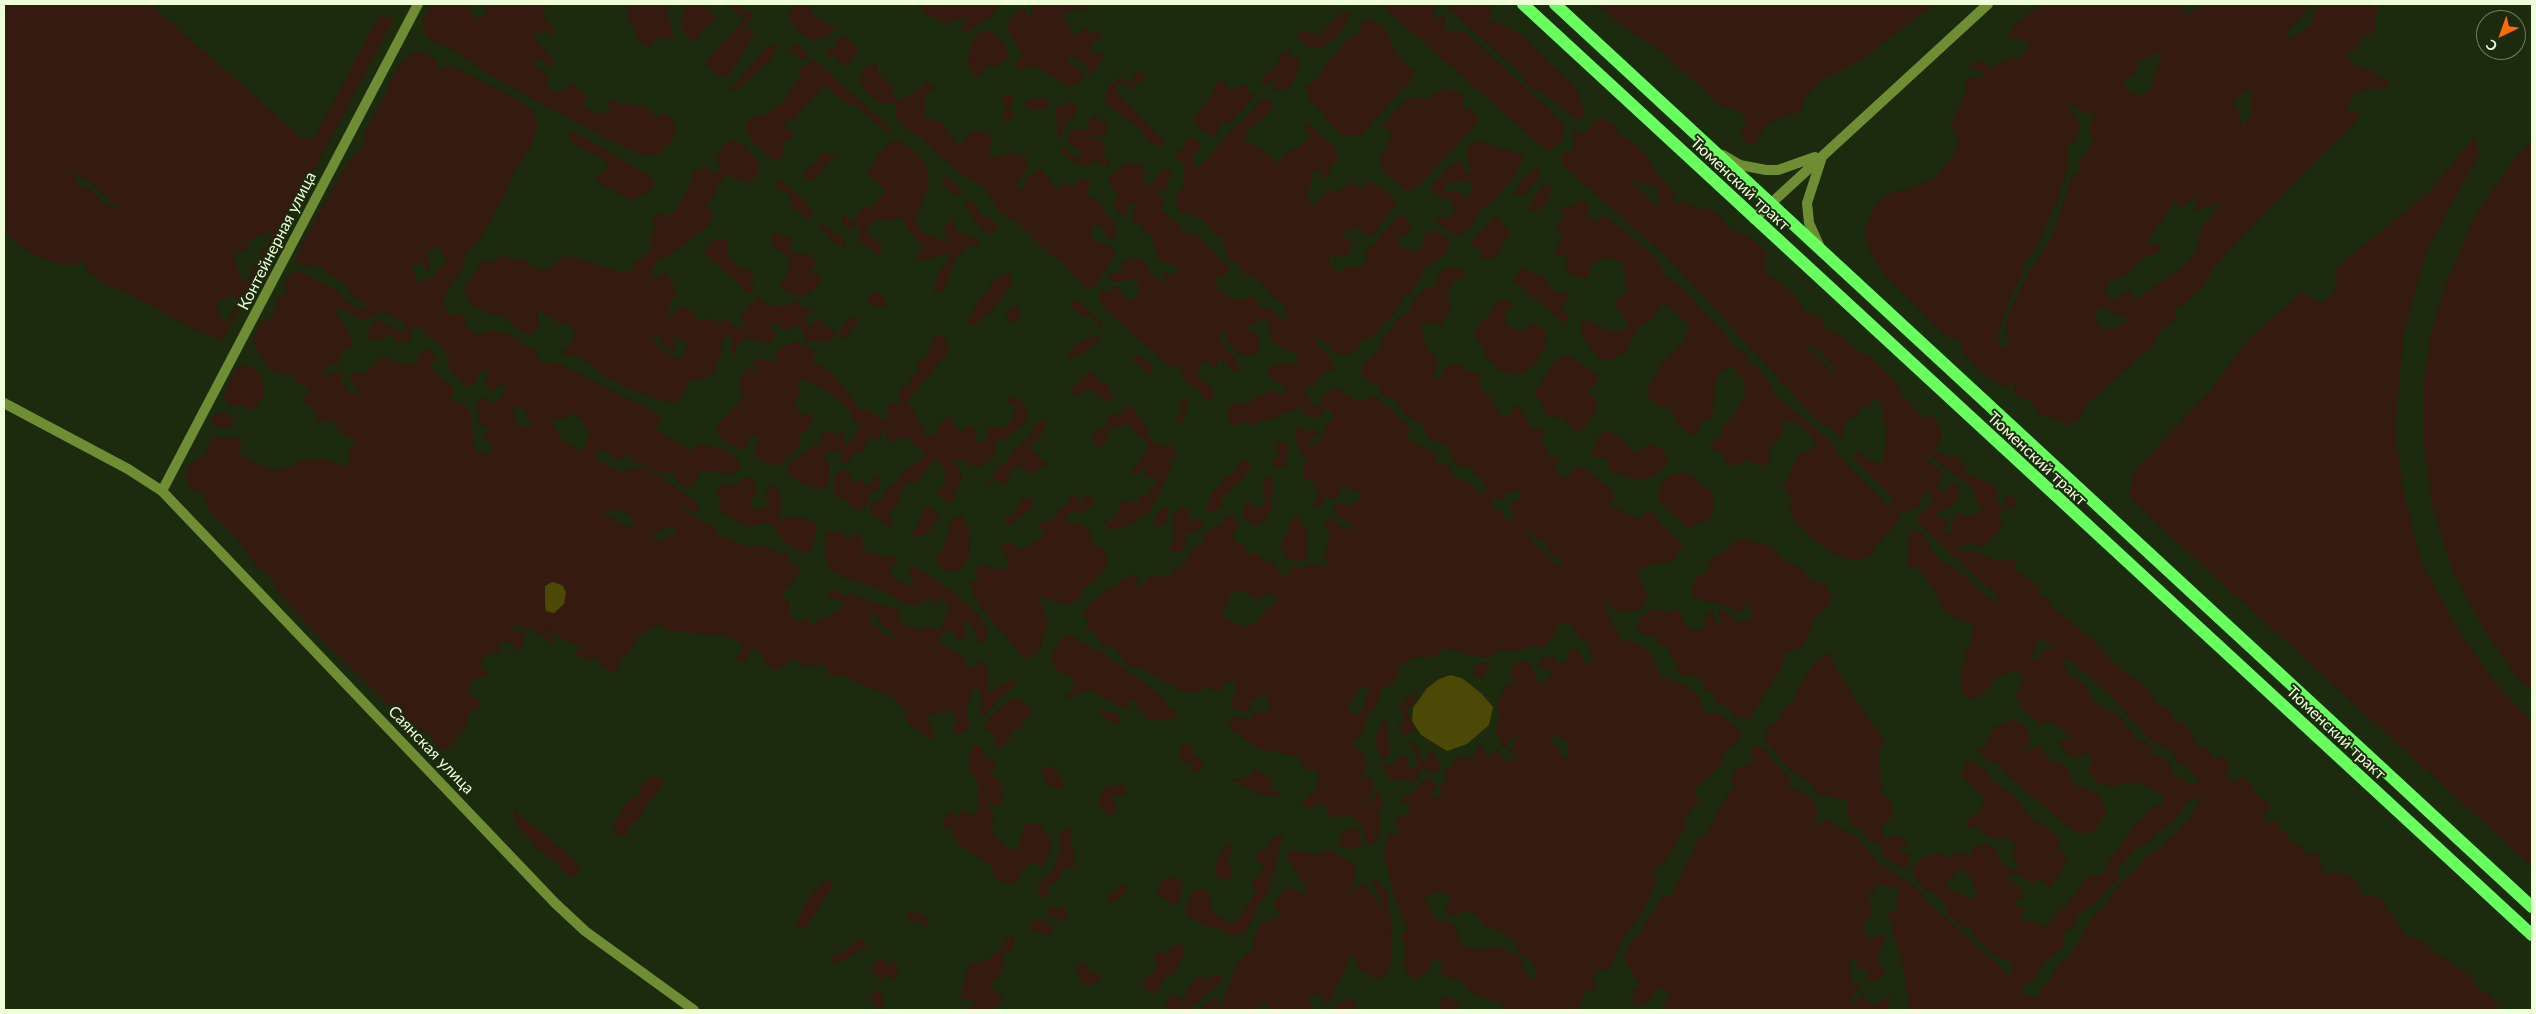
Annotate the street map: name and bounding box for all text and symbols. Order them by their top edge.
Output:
north arrow [2476,10,2526,60]
text: С [2482,36,2500,55]
street label: Тюменский тракт [1686,133,1794,235]
street label: Контейнерная улица [234,169,320,313]
street label: Тюменский тракт [1983,408,2091,510]
street label: Тюменский тракт [2282,682,2390,784]
street label: Саянская улица [384,702,478,798]

